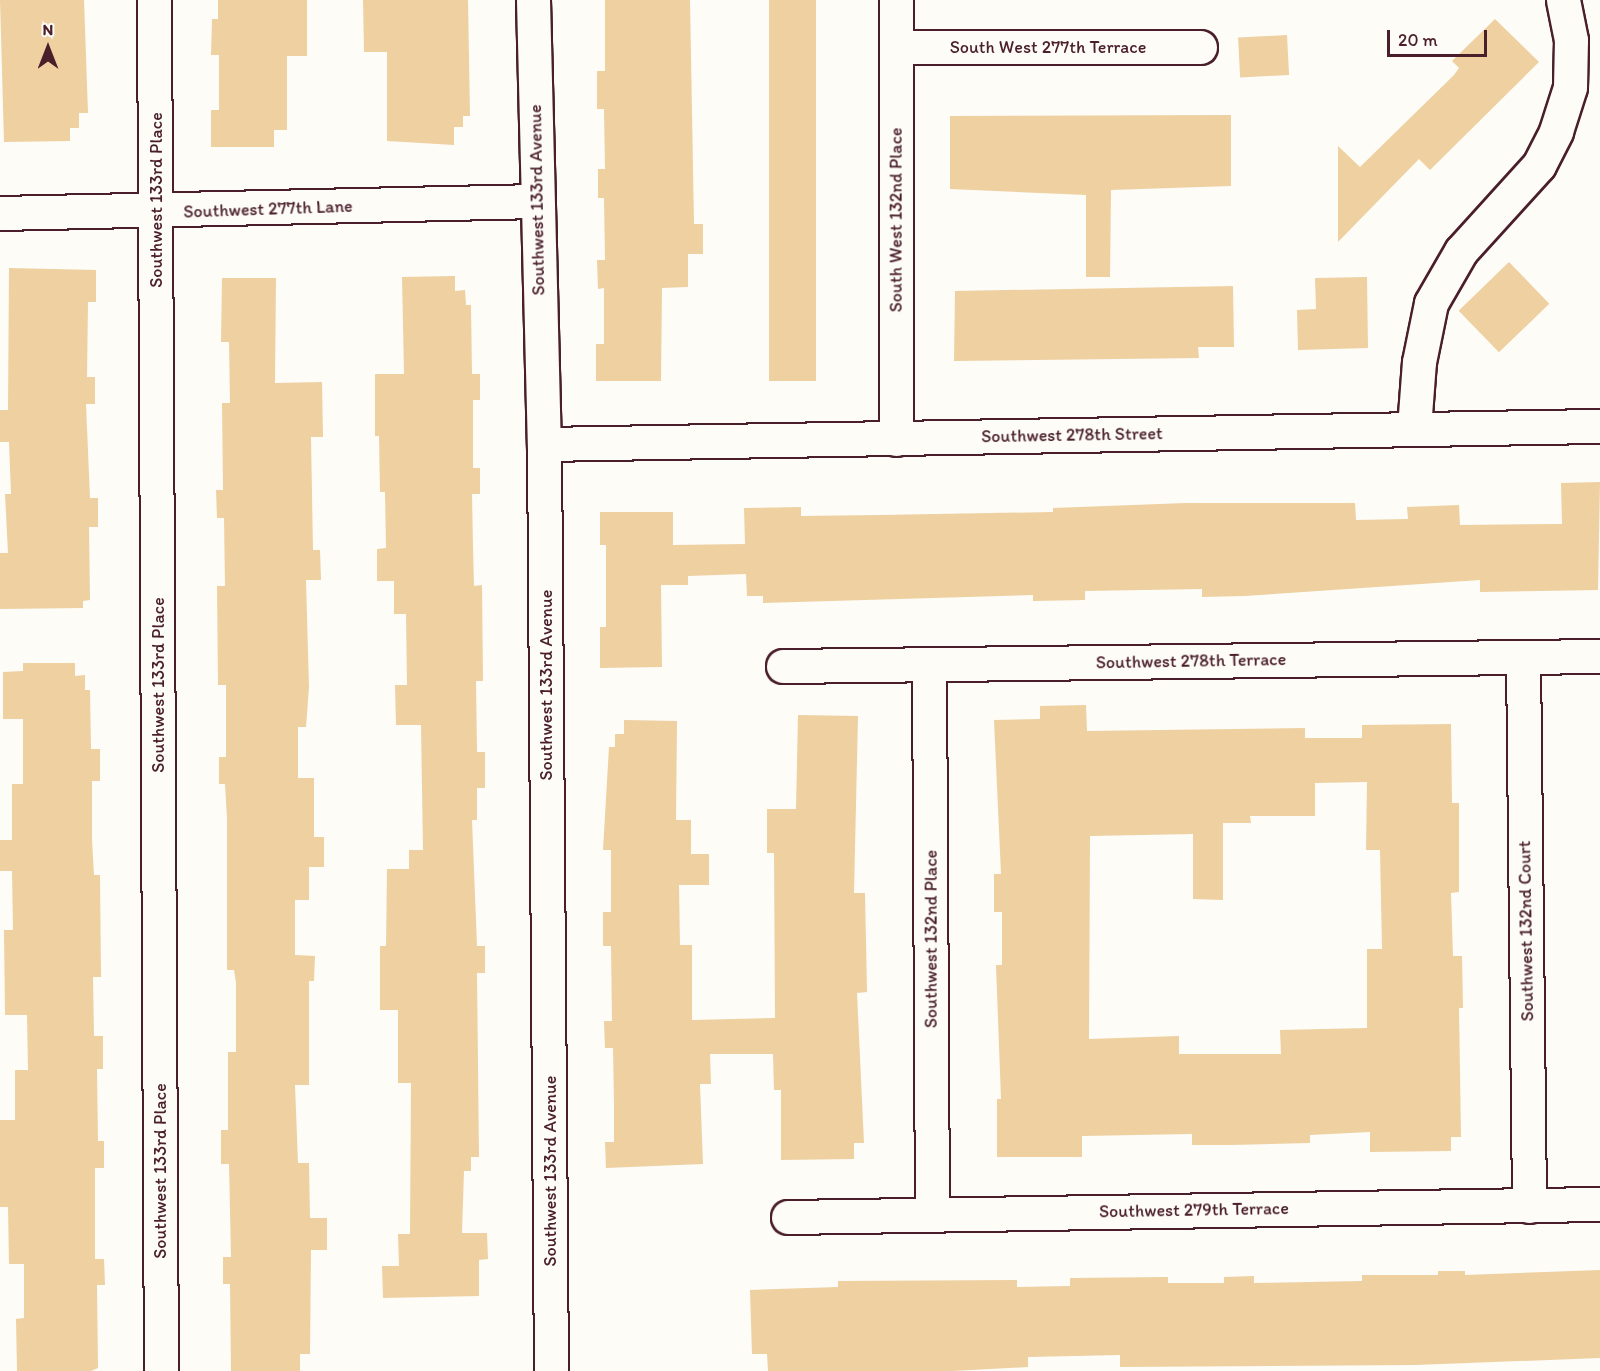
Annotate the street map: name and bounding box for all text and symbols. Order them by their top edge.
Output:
north arrow [18,18,78,78]
scale bar [1390,18,1490,56]
text: N [43,20,53,39]
text: 20 m [1398,29,1438,51]
street label: South West 277th Terrace [950,36,1146,58]
street label: Southwest 133rd Avenue [525,105,549,295]
street label: Southwest 133rd Place [145,112,167,288]
street label: South West 132nd Place [885,128,907,312]
street label: Southwest 277th Lane [183,195,353,223]
street label: Southwest 278th Street [981,423,1163,447]
street label: Southwest 133rd Avenue [535,590,557,780]
street label: Southwest 133rd Place [147,597,169,773]
street label: Southwest 278th Terrace [1096,649,1286,673]
street label: Southwest 132nd Court [1514,840,1538,1022]
street label: Southwest 132nd Place [920,850,942,1028]
street label: Southwest 133rd Avenue [539,1076,561,1266]
street label: Southwest 133rd Place [149,1083,171,1259]
street label: Southwest 279th Terrace [1099,1198,1289,1222]

